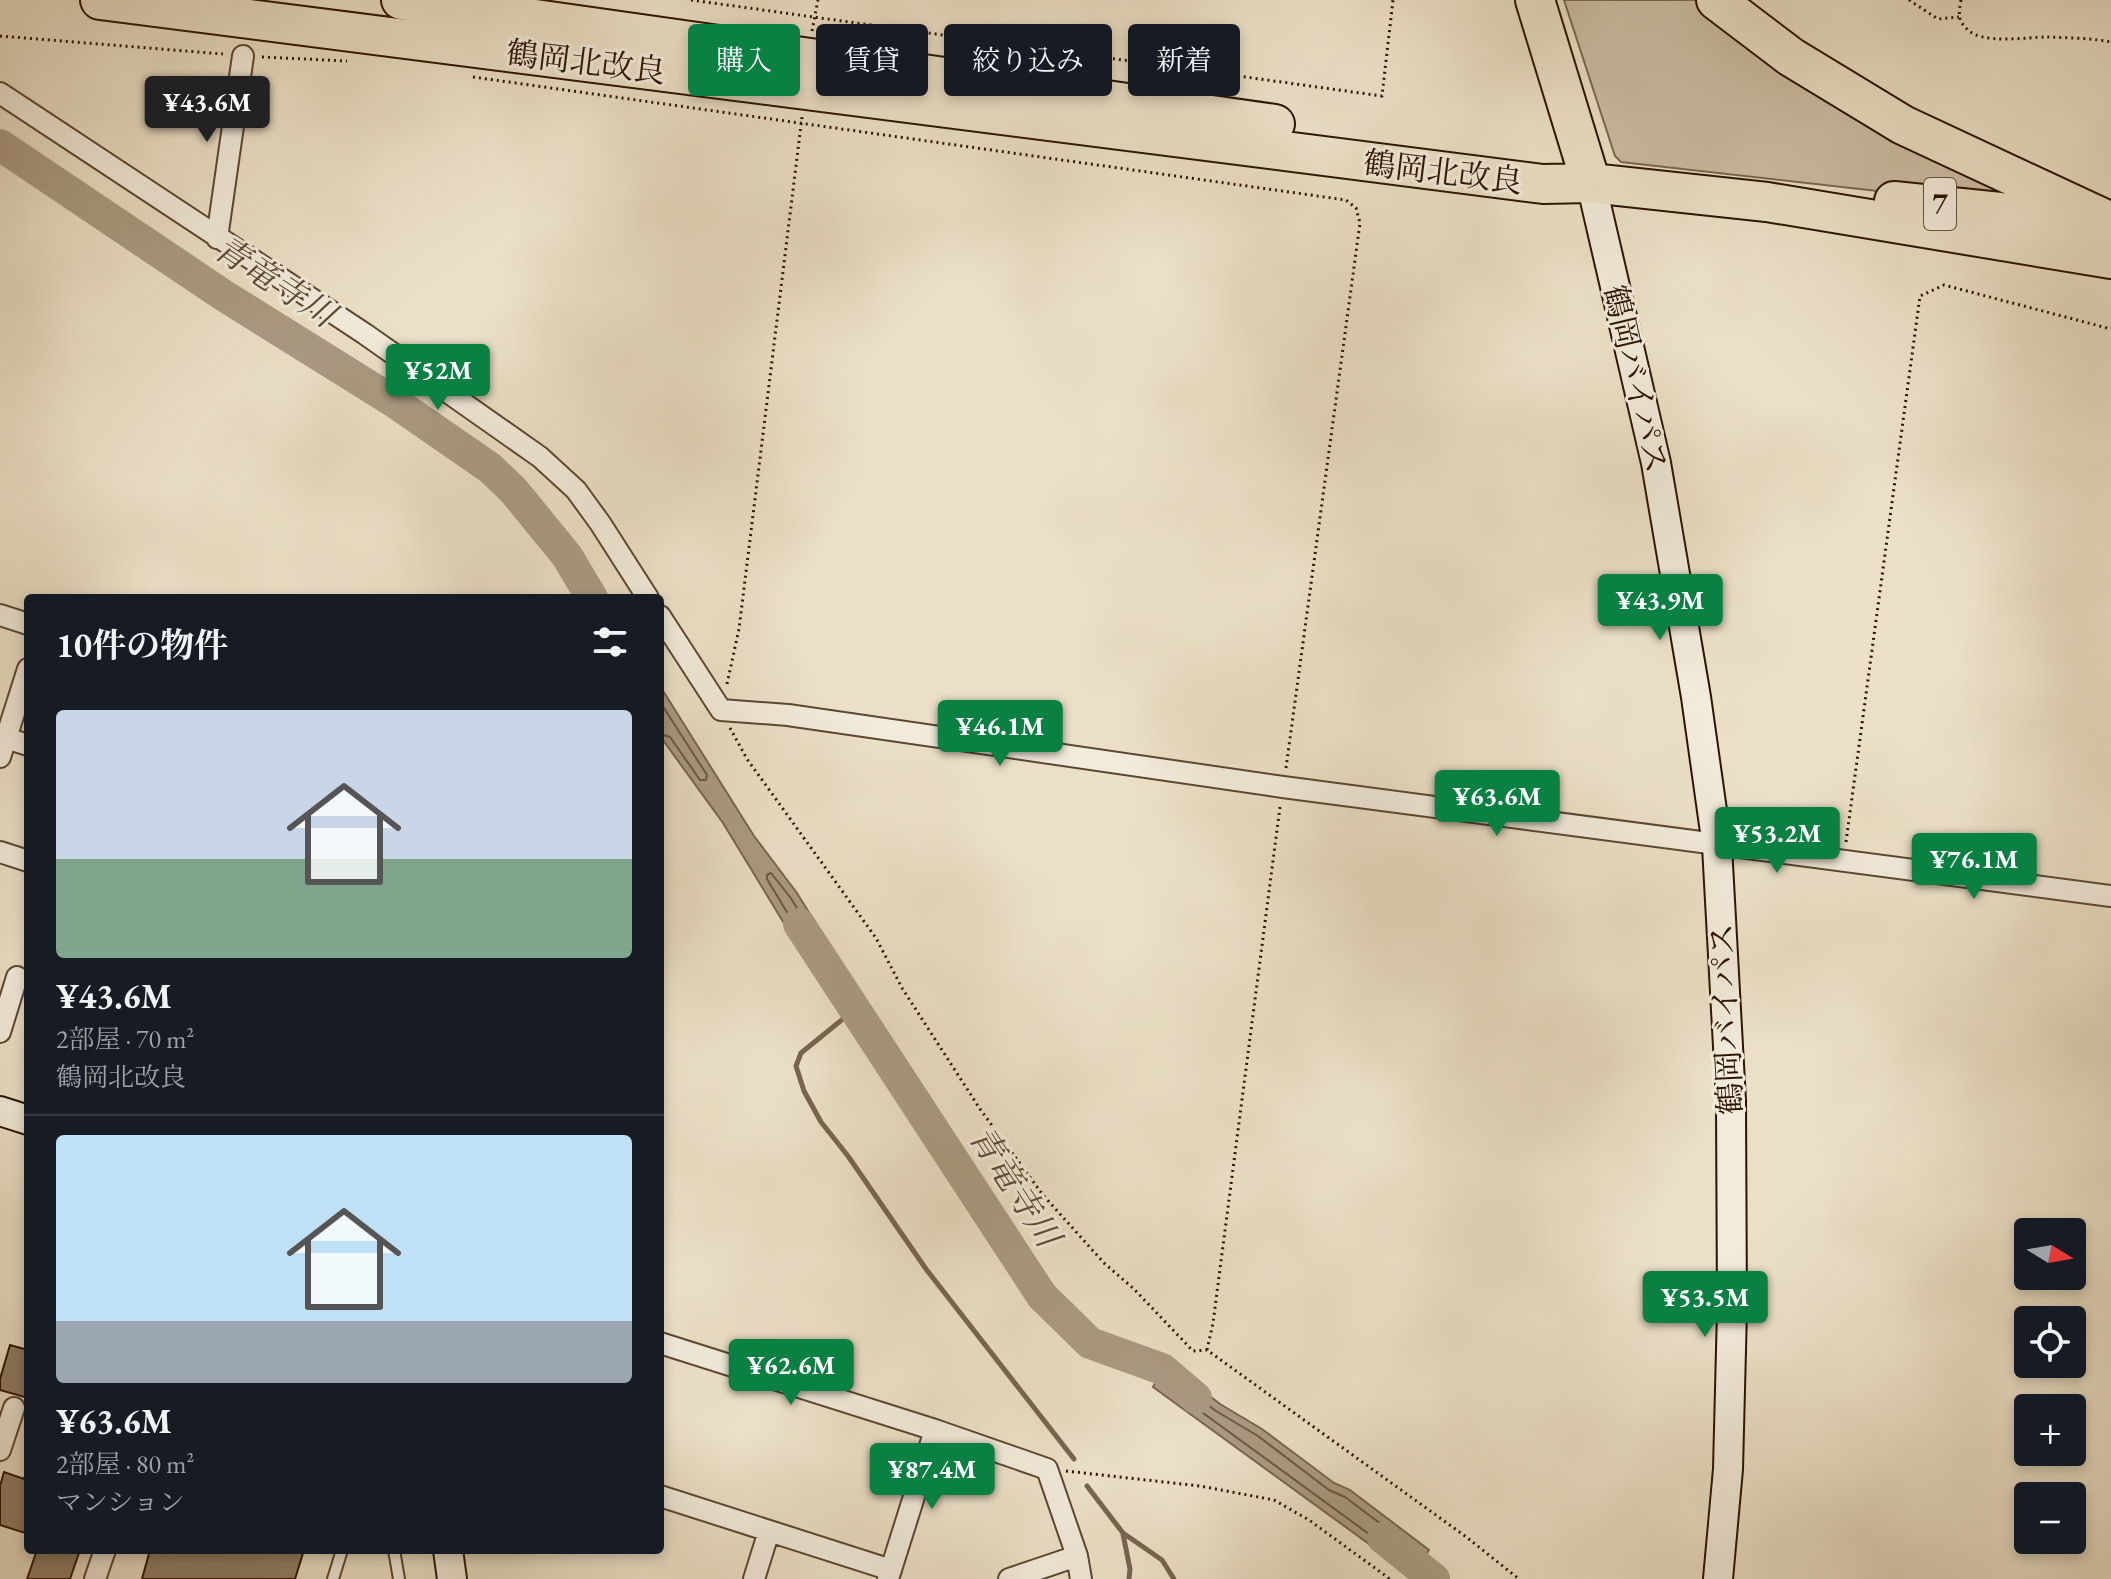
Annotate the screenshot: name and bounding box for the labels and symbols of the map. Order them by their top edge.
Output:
street label: 鶴岡北改良 [504,31,668,93]
pin: ¥43.6M [142,76,272,144]
street label: 鶴岡北改良 [1361,141,1525,203]
road number: 7 [1924,178,1956,230]
water label: 青竜寺川 [206,226,347,339]
street label: 鶴岡バイパス [1594,281,1678,477]
pin: ¥52M [391,344,485,412]
pin: ¥43.9M [1595,574,1725,642]
pin: ¥46.1M [935,700,1065,768]
pin: ¥63.6M [1432,770,1562,838]
pin: ¥53.2M [1712,807,1842,875]
pin: ¥76.1M [1909,833,2039,901]
street label: 鶴岡バイパス [1700,922,1752,1116]
water label: 青竜寺川 [960,1117,1073,1258]
north arrow [2014,1218,2086,1290]
pin: ¥53.5M [1640,1271,1770,1339]
pin: ¥62.6M [726,1339,856,1407]
pin: ¥87.4M [867,1443,997,1511]

